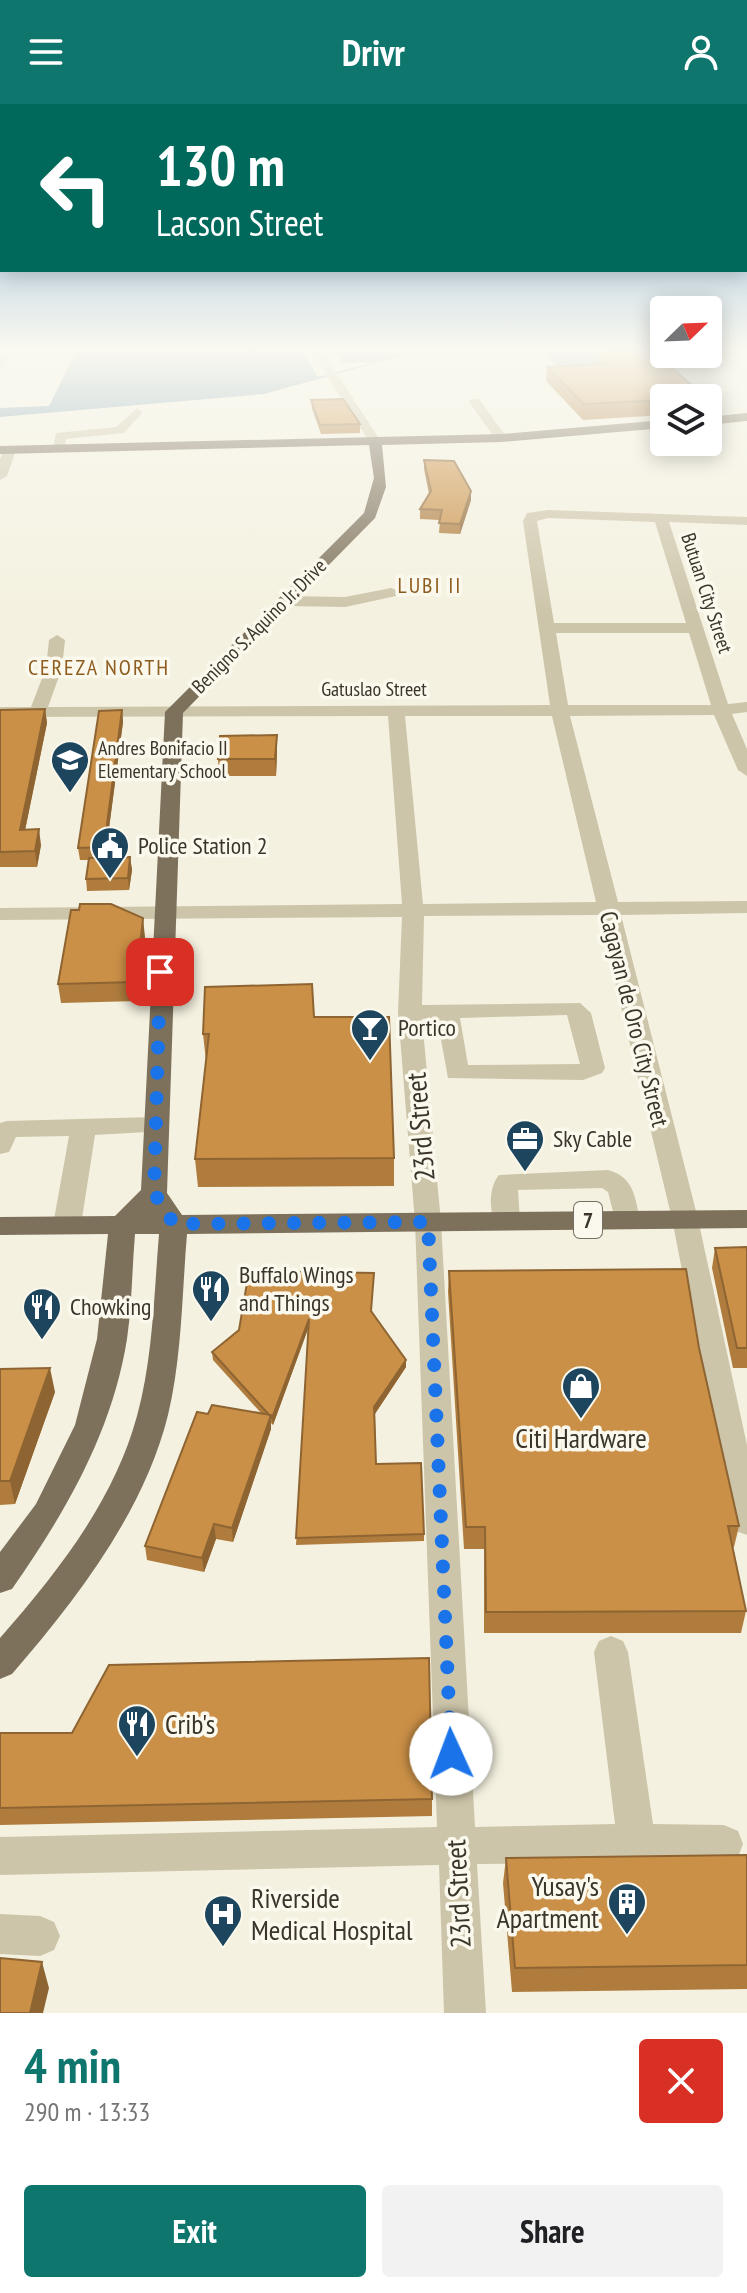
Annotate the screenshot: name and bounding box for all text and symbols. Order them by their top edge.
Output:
text: Drivr [342,29,405,76]
icon: menu [24,30,68,74]
icon: person [679,30,723,74]
text: 130 m [156,129,285,201]
icon: left [24,136,128,240]
text: Lacson Street [156,199,323,246]
north arrow [650,296,722,368]
map controls [650,296,722,456]
button: layers [650,384,722,456]
street label: Butuan City Street [675,530,739,657]
street label: Benigno S. Aquino Jr. Drive [186,553,332,699]
district label: LUBI II [398,571,463,599]
district label: CEREZA NORTH [28,653,170,681]
street label: Gatuslao Street [321,676,427,702]
place label: Andres Bonifacio II Elementary School [98,735,228,784]
school or university icon: Andres Bonifacio II Elementary School [49,739,91,794]
public building icon: Police Station 2 [89,825,131,880]
place label: Police Station 2 [138,830,268,861]
street label: Cagayan de Oro City Street [593,908,676,1130]
pin [126,938,194,1006]
icon: arrive [138,950,182,994]
bar icon: Portico [349,1007,391,1062]
place label: Portico [398,1012,456,1043]
street label: 23rd Street [396,1071,443,1183]
office icon: Sky Cable [504,1118,546,1173]
place label: Sky Cable [553,1123,632,1154]
road number: 7 [574,1202,602,1238]
place label: Buffalo Wings and Things [239,1259,354,1318]
restaurant icon: Buffalo Wings and Things [190,1268,232,1323]
restaurant icon: Chowking [21,1286,63,1341]
place label: Chowking [70,1291,151,1322]
shop icon: Citi Hardware [560,1365,602,1420]
place label: Citi Hardware [515,1419,647,1456]
restaurant icon: Crib's [116,1703,158,1758]
place label: Crib's [165,1705,215,1742]
position arrow [409,1712,493,1796]
street label: 23rd Street [436,1838,479,1949]
place label: Yusay's Apartment [497,1867,599,1936]
place label: Riverside Medical Hospital [251,1879,413,1948]
building icon: Yusay's Apartment [606,1881,648,1936]
hospital icon: Riverside Medical Hospital [202,1893,244,1948]
text: 4 min [24,2034,121,2096]
button: close [639,2039,723,2123]
text: 290 m · 13:33 [24,2095,150,2128]
button: Exit [24,2185,366,2277]
button: Share [382,2185,723,2277]

